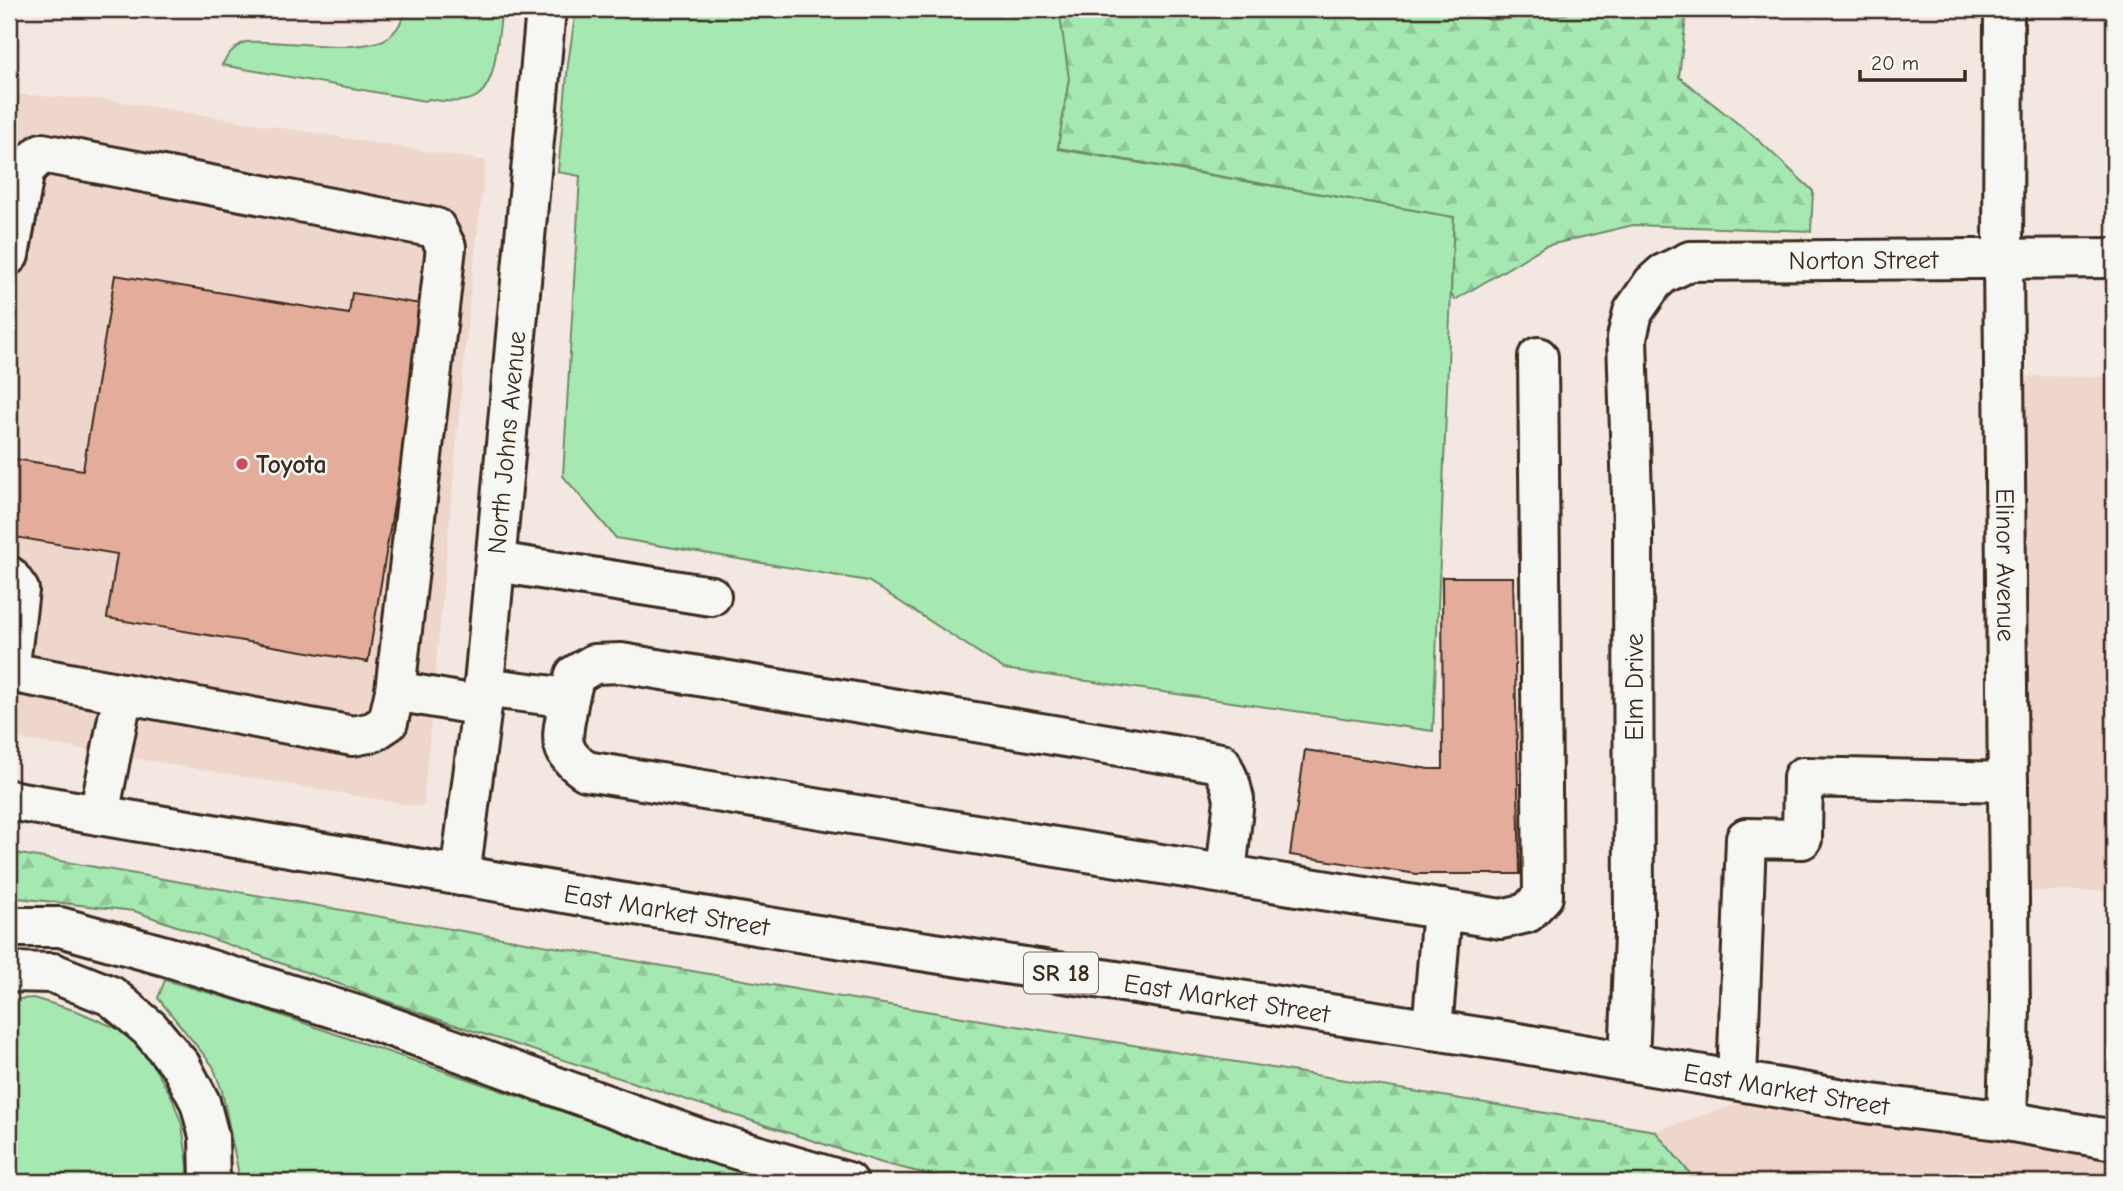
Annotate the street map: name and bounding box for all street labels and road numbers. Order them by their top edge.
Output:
street label: Norton Street [1788,245,1940,276]
street label: North Johns Avenue [482,330,532,556]
street label: Elinor Avenue [1989,488,2021,642]
street label: Elm Drive [1620,633,1650,741]
street label: East Market Street [562,879,773,943]
road number: SR 18 [1024,953,1098,993]
street label: East Market Street [1122,968,1333,1030]
street label: East Market Street [1681,1058,1892,1122]

